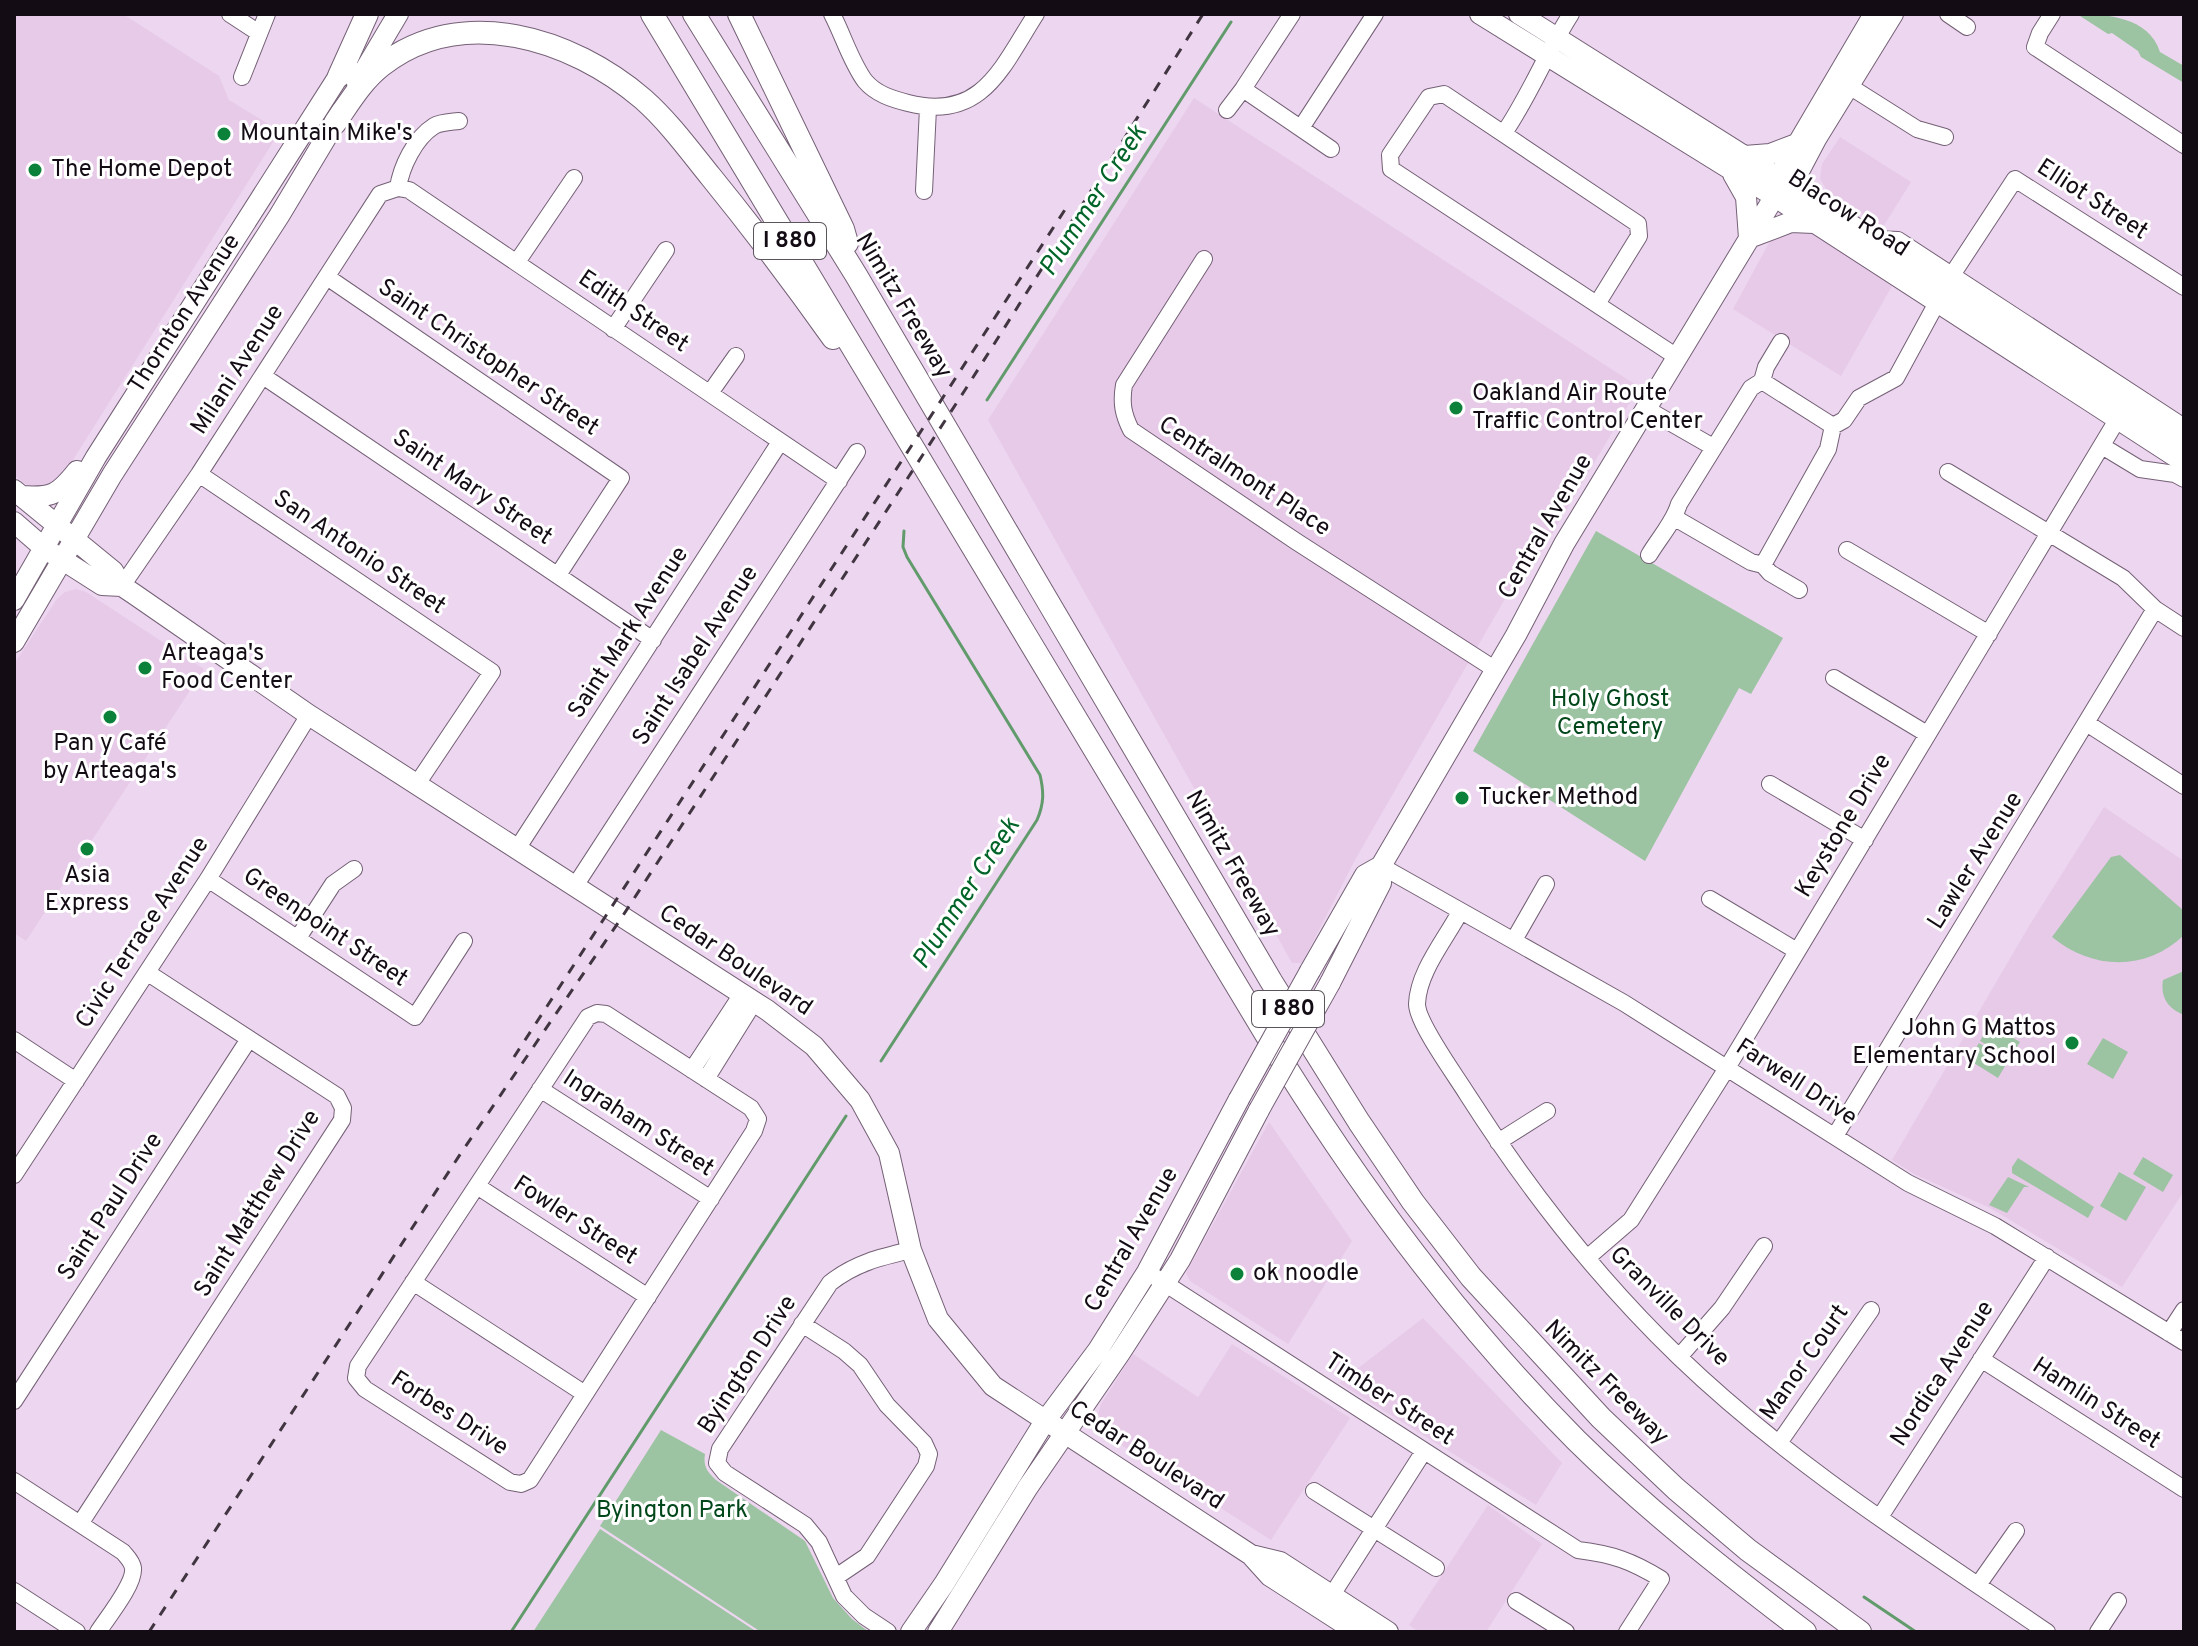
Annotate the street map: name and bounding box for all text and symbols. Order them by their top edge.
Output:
water label: Plummer Creek [1033,118,1156,283]
place label: Mountain Mike's [240,119,413,149]
marker: Mountain Mike's [215,125,233,143]
street label: Elliot Street [2031,153,2153,247]
place label: The Home Depot [51,155,232,185]
marker: The Home Depot [26,161,44,179]
street label: Blacow Road [1782,164,1914,264]
road number: I 880 [754,223,826,259]
street label: Nimitz Freeway [848,228,958,384]
street label: Thornton Avenue [122,229,248,399]
street label: Edith Street [572,264,694,360]
street label: Saint Christopher Street [372,273,604,443]
street label: Milani Avenue [185,299,291,441]
place label: Oakland Air Route Traffic Control Center [1472,379,1703,437]
marker: Oakland Air Route Traffic Control Center [1447,399,1465,417]
street label: Centralmont Place [1152,410,1336,544]
street label: Saint Mary Street [386,423,558,553]
street label: Central Avenue [1492,449,1600,605]
street label: San Antonio Street [267,484,451,622]
street label: Saint Mark Avenue [562,541,696,725]
street label: Saint Isabel Avenue [627,560,765,752]
place label: Arteaga's Food Center [161,639,293,697]
marker: Arteaga's Food Center [136,659,154,677]
park label: Holy Ghost Cemetery [1551,685,1669,743]
marker: Pan y Café by Arteaga's [101,708,119,726]
place label: Pan y Café by Arteaga's [43,729,177,787]
street label: Keystone Drive [1789,749,1899,903]
place label: Tucker Method [1478,783,1638,813]
street label: Nimitz Freeway [1178,785,1286,943]
street label: Lawler Avenue [1922,787,2030,935]
marker: Tucker Method [1453,789,1471,807]
water label: Plummer Creek [906,811,1029,976]
street label: Civic Terrace Avenue [70,831,216,1035]
marker: Asia Express [78,840,96,858]
place label: Asia Express [45,861,129,919]
street label: Greenpoint Street [237,862,413,994]
street label: Cedar Boulevard [652,899,818,1023]
road number: I 880 [1252,991,1324,1027]
place label: John G Mattos Elementary School [1852,1014,2056,1072]
street label: Farwell Drive [1730,1033,1862,1133]
marker: John G Mattos Elementary School [2063,1034,2081,1052]
street label: Ingraham Street [557,1064,719,1184]
street label: Saint Matthew Drive [188,1105,328,1303]
street label: Saint Paul Drive [52,1127,170,1287]
street label: Central Avenue [1078,1162,1186,1318]
street label: Fowler Street [507,1170,643,1272]
street label: Granville Drive [1602,1240,1736,1374]
place label: ok noodle [1253,1259,1359,1289]
marker: ok noodle [1228,1265,1246,1283]
street label: Byington Drive [692,1290,804,1440]
street label: Nordica Avenue [1885,1295,2001,1453]
street label: Manor Court [1754,1299,1856,1427]
street label: Nimitz Freeway [1537,1314,1675,1452]
street label: Timber Street [1319,1347,1459,1453]
street label: Hamlin Street [2026,1351,2166,1457]
street label: Forbes Drive [384,1365,514,1463]
street label: Cedar Boulevard [1063,1395,1229,1517]
park label: Byington Park [596,1496,748,1526]

